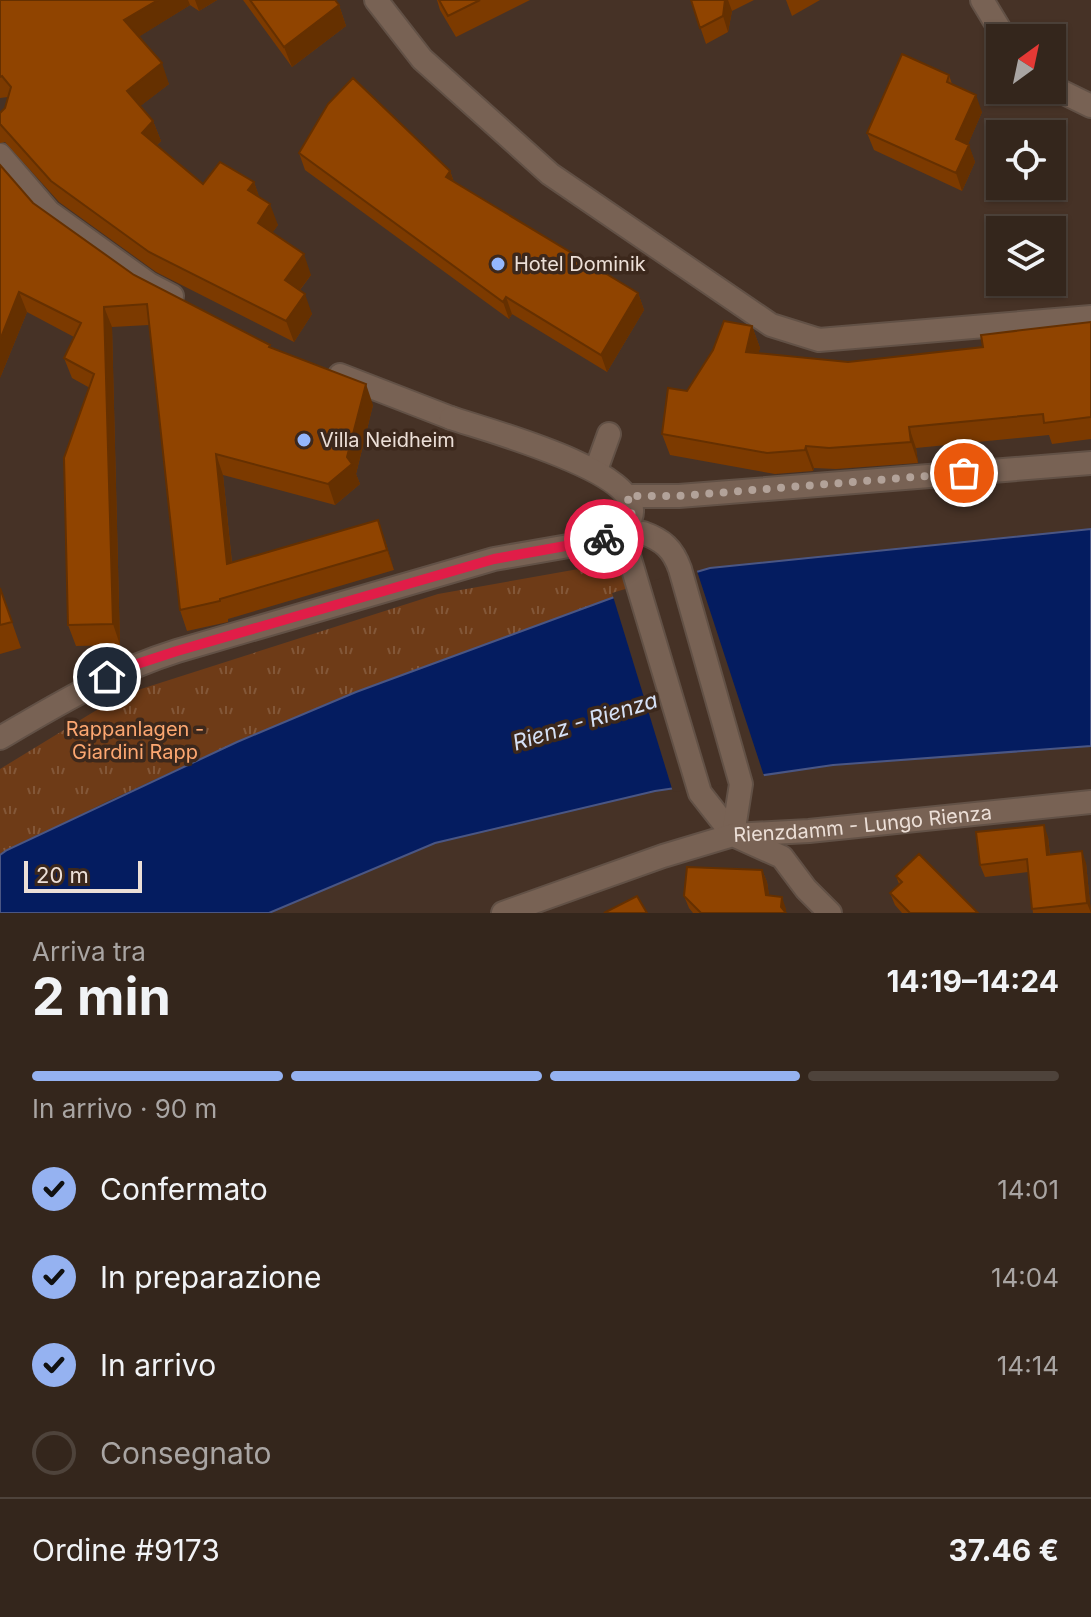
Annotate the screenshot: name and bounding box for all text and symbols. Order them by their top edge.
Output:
north arrow [986,24,1066,104]
map controls [986,24,1066,296]
button: locate [986,120,1066,200]
button: layers [986,216,1066,296]
place label: Hotel Dominik [514,252,646,276]
marker: Hotel Dominik [489,255,507,273]
place label: Villa Neidheim [320,428,455,452]
marker: Villa Neidheim [295,431,313,449]
pin [930,439,998,507]
icon: bag [942,451,986,495]
courier [564,499,644,579]
icon: bike [582,517,626,561]
pin [73,643,141,711]
icon: home [85,655,129,699]
water label: Rienz - Rienza [509,687,661,755]
park label: Rappanlagen - Giardini Rapp [66,717,204,764]
street label: Rienzdamm - Lungo Rienza [733,800,993,847]
scale bar [24,857,142,893]
text: 20 m [36,862,89,888]
text: Arriva tra [32,936,146,967]
text: 14:19–14:24 [886,963,1059,999]
text: 2 min [32,965,171,1028]
text: In arrivo · 90 m [32,1093,217,1124]
icon: check [32,1167,76,1211]
text: Confermato [100,1171,268,1207]
text: 14:01 [997,1174,1059,1205]
icon: check [32,1255,76,1299]
text: In preparazione [100,1259,322,1295]
text: 14:04 [991,1262,1059,1293]
icon: check [32,1343,76,1387]
text: In arrivo [100,1347,216,1383]
text: 14:14 [997,1350,1059,1381]
text: Consegnato [100,1435,271,1471]
text: Ordine #9173 [32,1532,220,1568]
text: 37.46 € [949,1532,1059,1568]

